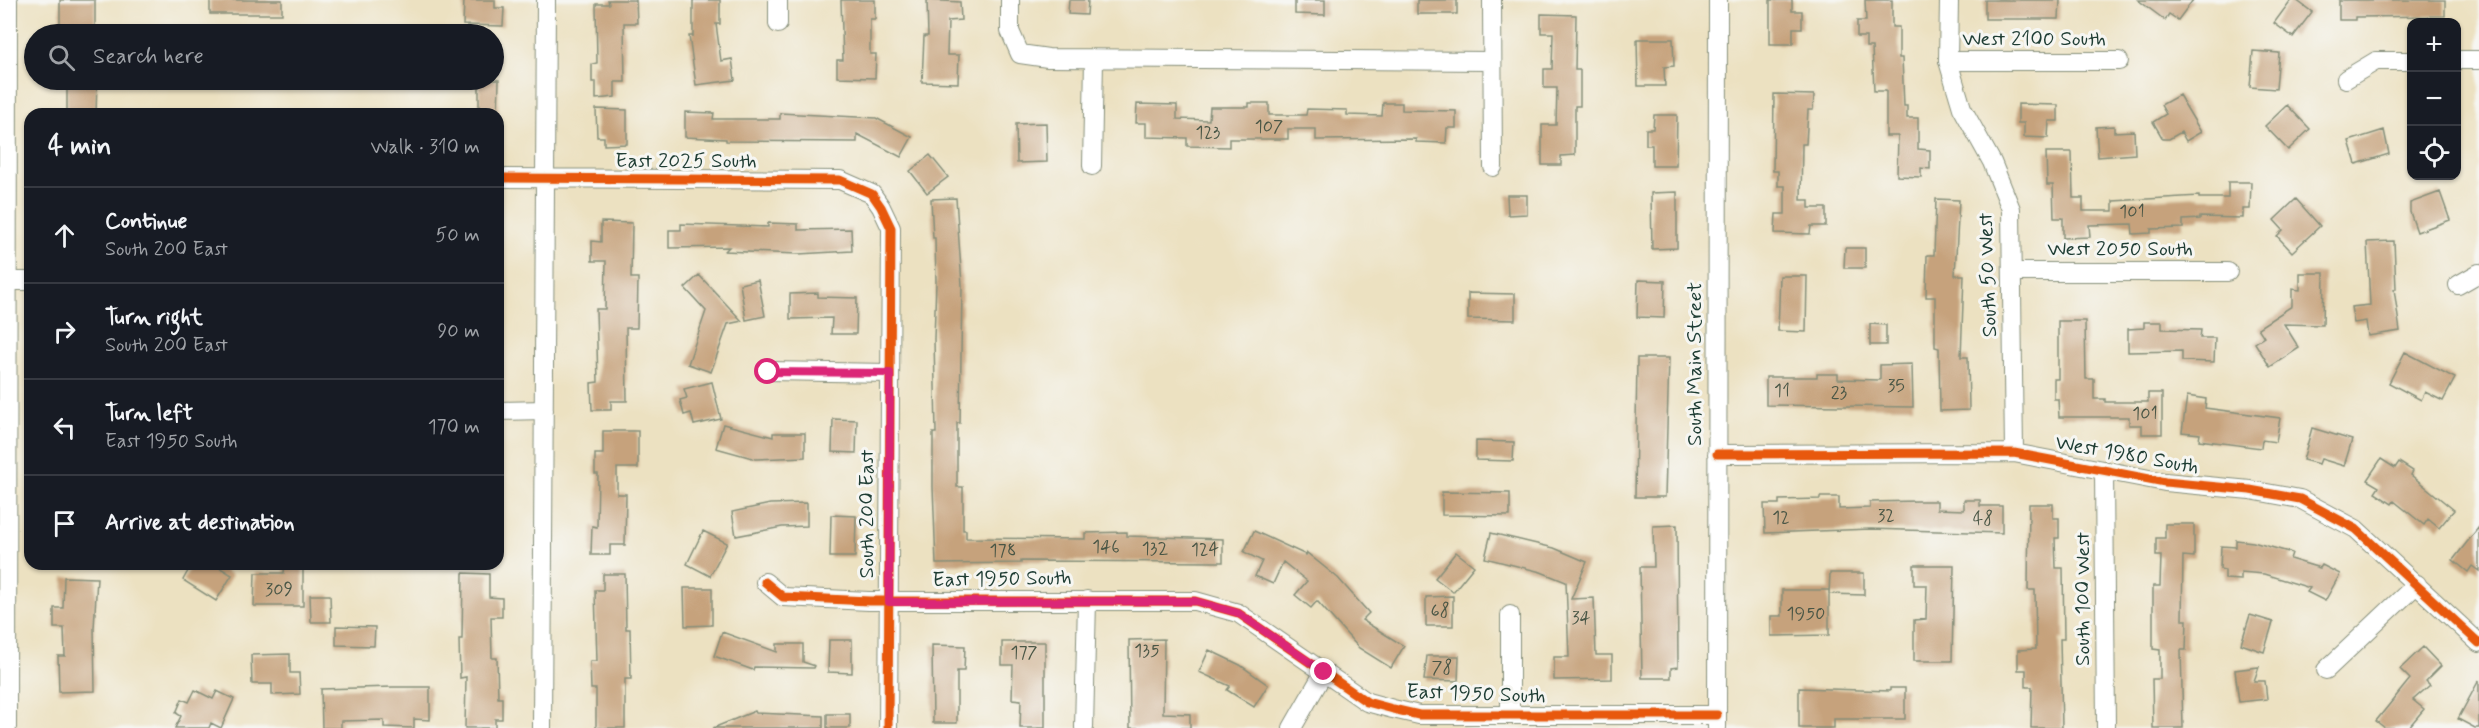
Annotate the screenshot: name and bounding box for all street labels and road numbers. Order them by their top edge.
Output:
street label: West 2100 South [1962,25,2106,53]
street label: East 2025 South [615,147,757,175]
street label: South 50 West [1972,212,2004,338]
street label: West 2050 South [2047,235,2193,263]
street label: South Main Street [1681,282,1709,446]
street label: West 1980 South [2053,429,2201,481]
street label: South 200 East [853,449,881,578]
street label: South 100 West [2069,532,2097,666]
street label: East 1950 South [932,564,1072,594]
street label: East 1950 South [1406,678,1546,710]

